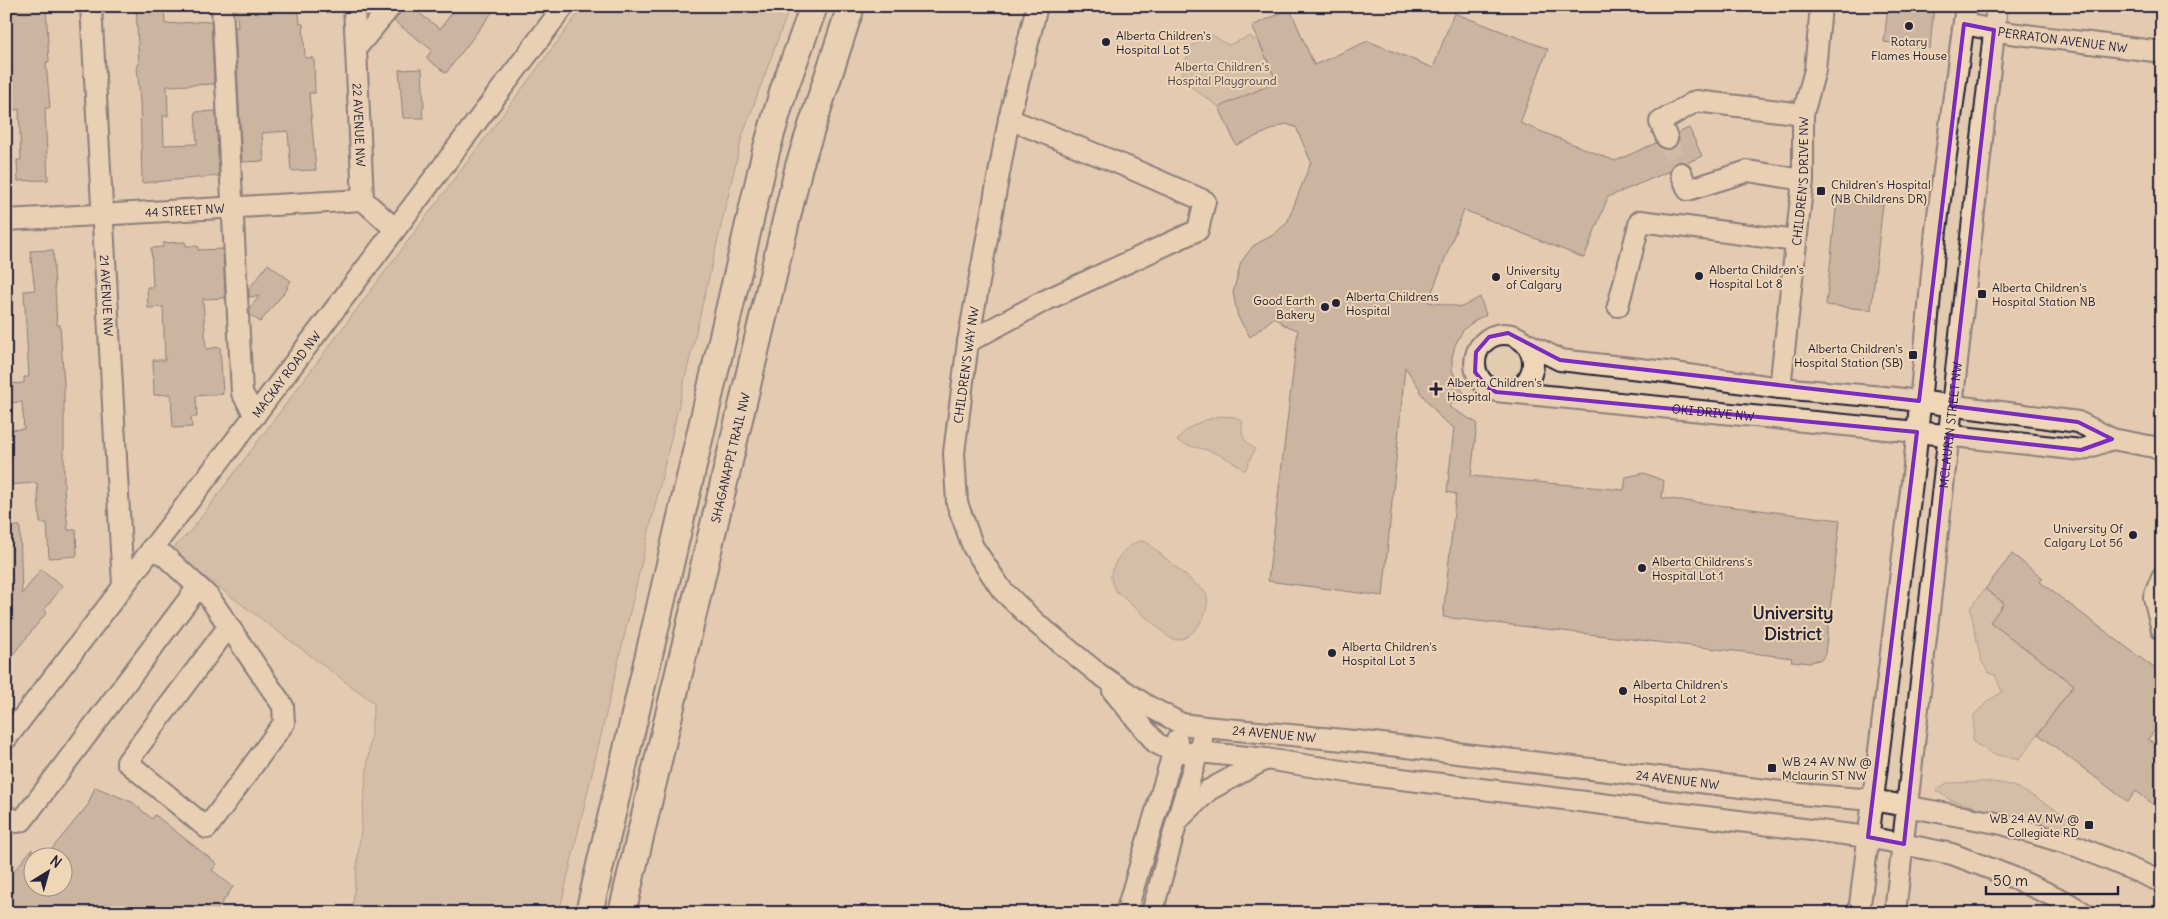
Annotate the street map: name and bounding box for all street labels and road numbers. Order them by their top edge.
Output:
street label: PERRATON AVENUE NW [1997,23,2129,55]
street label: 22 AVENUE NW [350,83,369,167]
street label: CHILDREN'S DRIVE NW [1788,116,1811,246]
street label: 44 STREET NW [144,200,225,220]
street label: 21 AVENUE NW [97,254,117,337]
street label: CHILDREN'S WAY NW [950,305,982,424]
street label: MACKAY ROAD NW [248,328,324,420]
street label: MCLAURIN STREET NW [1935,361,1964,489]
street label: SHAGANAPPI TRAIL NW [707,391,753,524]
street label: OKI DRIVE NW [1671,401,1755,424]
street label: 24 AVENUE NW [1232,722,1317,745]
street label: 24 AVENUE NW [1635,767,1720,792]

